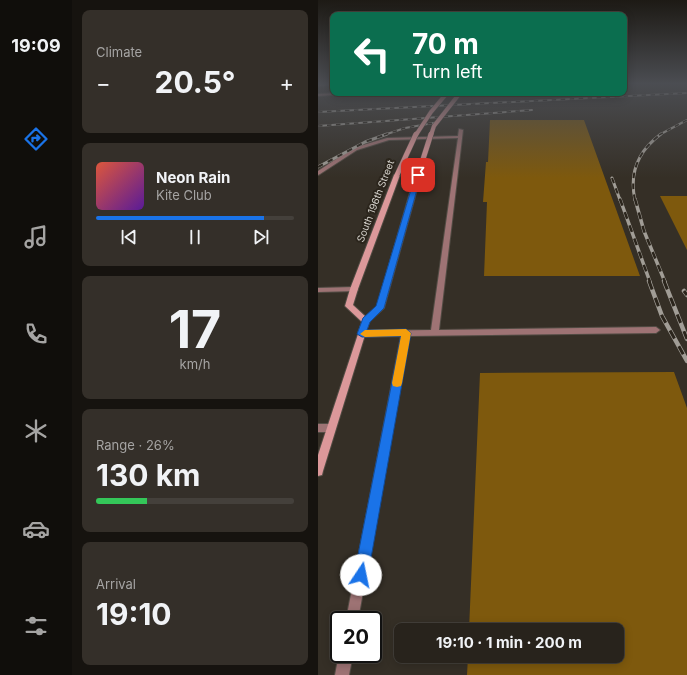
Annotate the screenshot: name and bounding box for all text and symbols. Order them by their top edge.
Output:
text: 70 m [412,27,479,61]
icon: left [346,28,398,80]
text: 19:09 [11,35,61,56]
text: Climate [96,44,142,60]
text: Turn left [412,61,482,82]
text: 20.5° [155,64,235,100]
text: − [96,70,111,96]
text: + [279,70,294,96]
icon: directions [22,125,50,153]
street label: South 196th Street [354,158,396,244]
pin [401,158,435,192]
icon: arrive [407,164,429,186]
text: Neon Rain [156,168,230,187]
text: Kite Club [156,187,212,203]
icon: music [22,223,50,251]
icon: previous [118,226,140,248]
icon: pause [184,226,206,248]
icon: next [250,226,272,248]
text: 17 [169,298,221,361]
icon: phone [22,320,50,348]
text: km/h [180,356,210,372]
icon: climate [22,417,50,445]
text: Range · 26% [96,437,175,453]
text: 130 km [96,457,200,493]
icon: car [22,515,50,543]
position arrow [340,554,382,596]
text: Arrival [96,576,136,592]
text: 19:10 [96,596,172,632]
speed limit sign: 20 [330,611,382,663]
icon: filters [22,612,50,640]
text: 19:10 · 1 min · 200 m [436,633,582,652]

